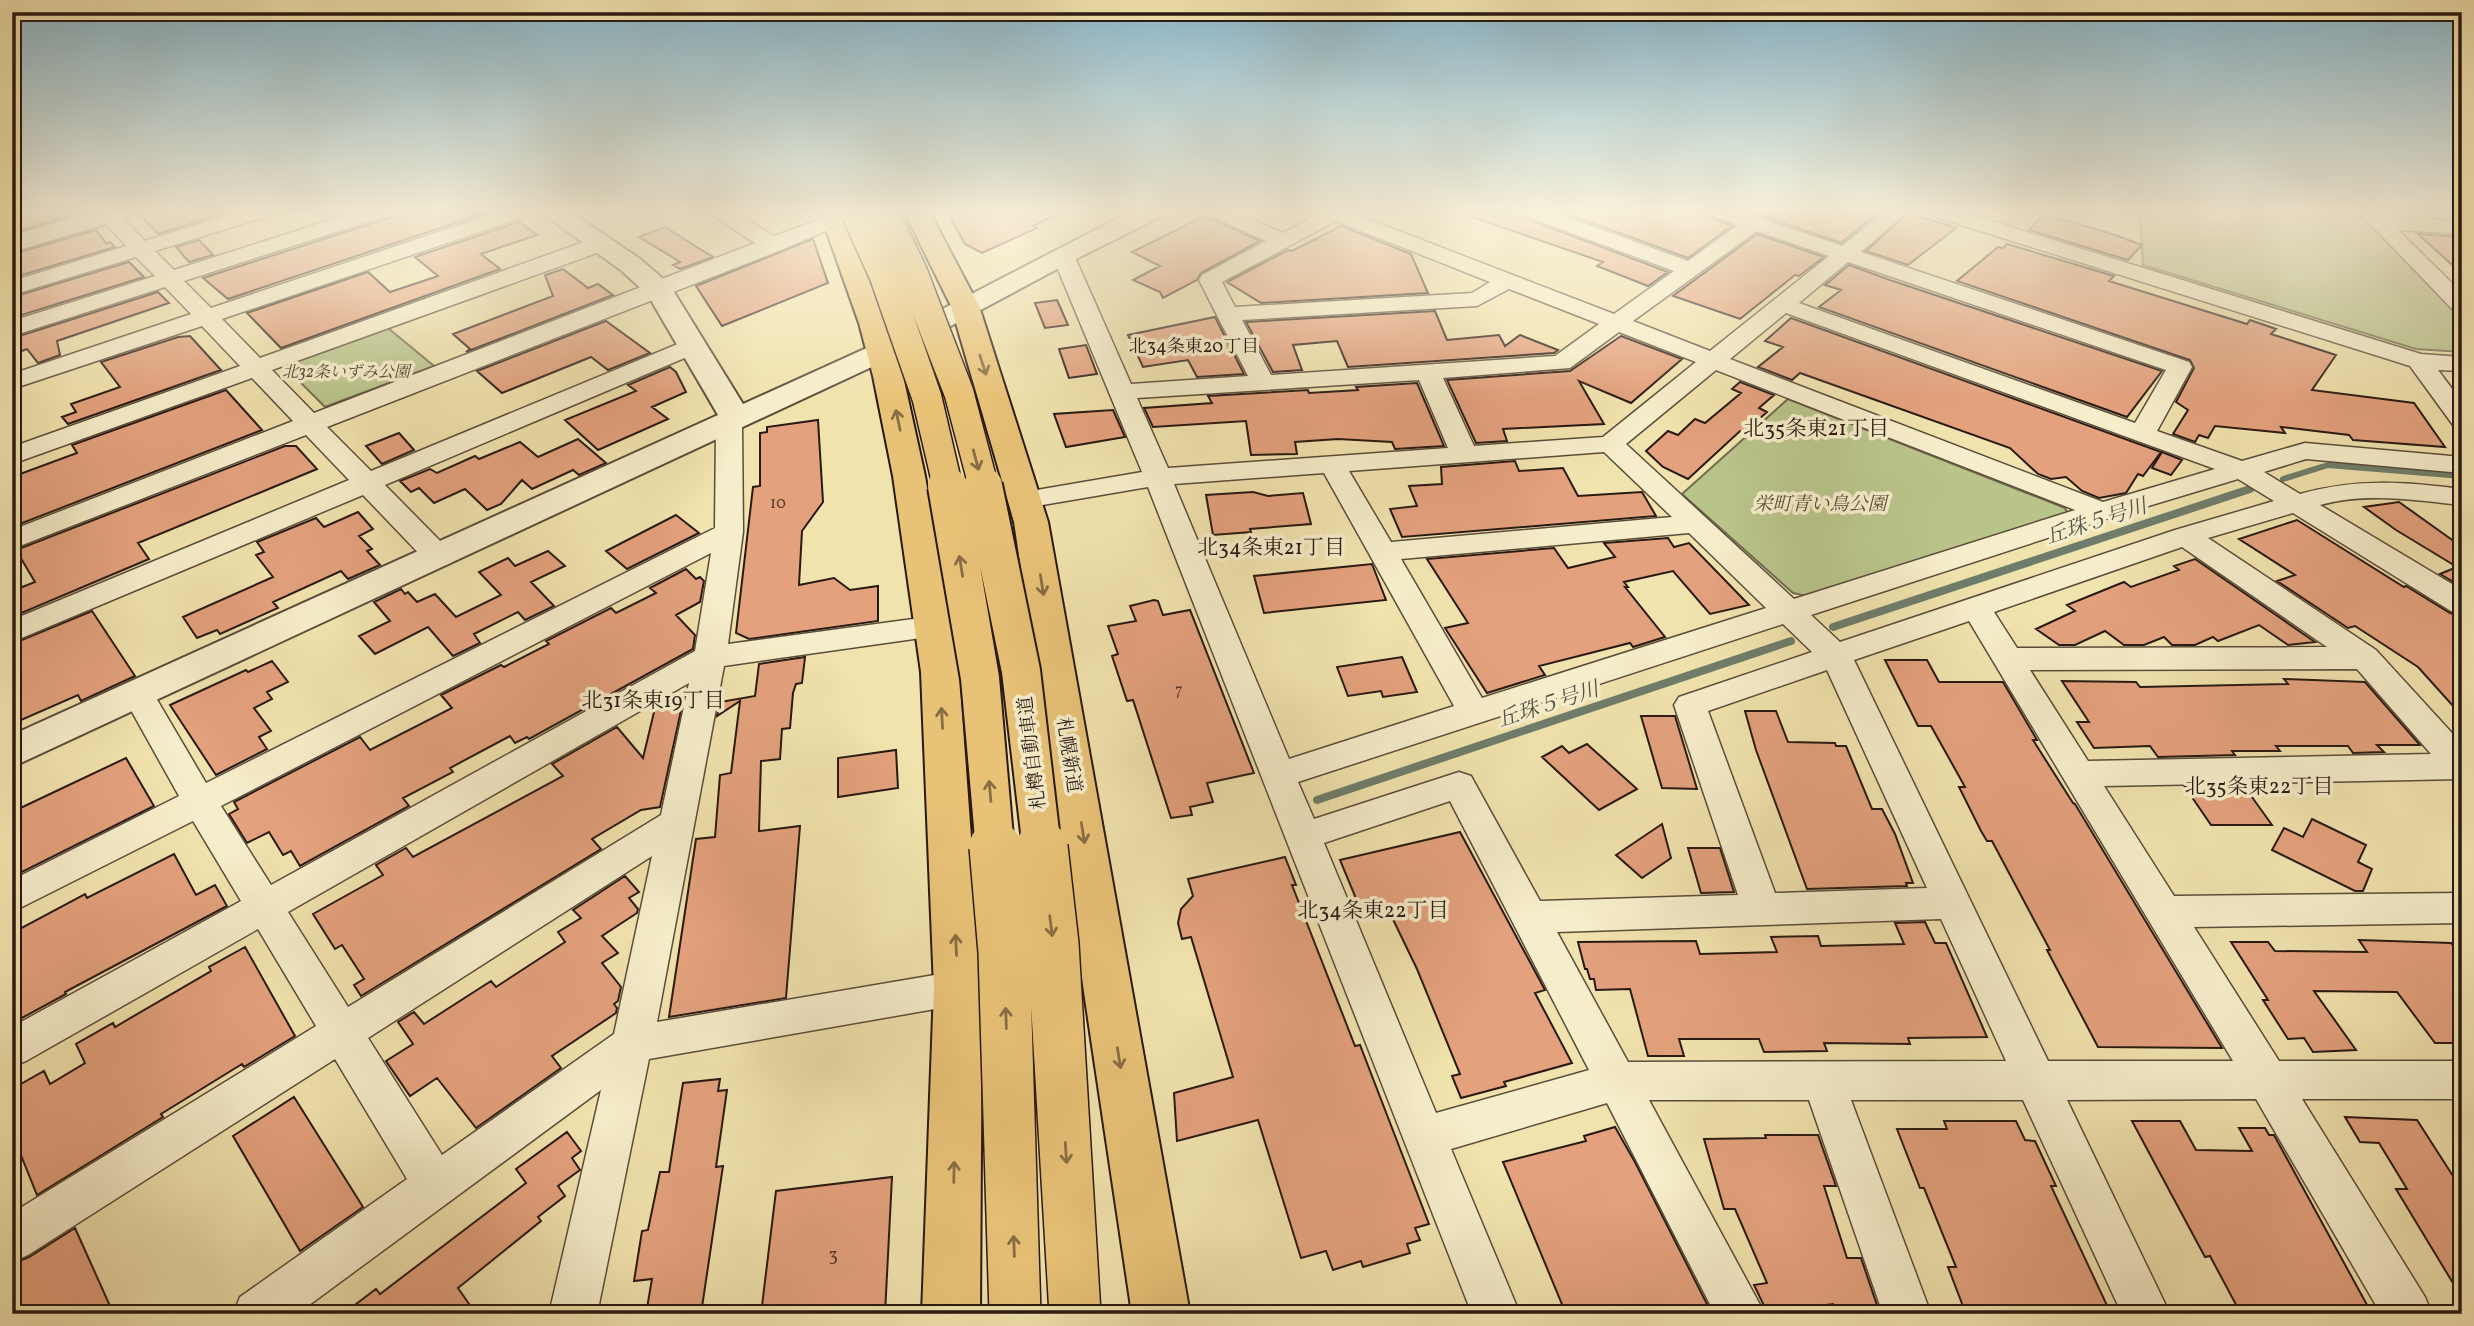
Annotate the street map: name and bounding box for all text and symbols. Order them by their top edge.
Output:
district label: 北34条東20丁目 [1129,335,1259,360]
one-way arrow [978,354,990,376]
park label: 北32条いずみ公園 [282,362,413,384]
one-way arrow [890,409,904,432]
district label: 北35条東21丁目 [1743,415,1889,444]
one-way arrow [971,449,984,471]
park label: 栄町青い鳥公園 [1753,492,1889,518]
water label: 丘珠５号川 [2042,492,2153,552]
house number: 10 [770,493,786,515]
district label: 北34条東21丁目 [1197,534,1345,563]
one-way arrow [955,555,968,578]
one-way arrow [1036,573,1049,596]
water label: 丘珠５号川 [1494,675,1605,735]
house number: 7 [1175,680,1183,702]
district label: 北31条東19丁目 [582,687,724,716]
street label: 札樽自動車道 [1013,695,1053,811]
one-way arrow [936,706,949,729]
street label: 札幌新道 [1049,716,1087,795]
district label: 北35条東22丁目 [2185,773,2333,802]
one-way arrow [983,781,996,803]
one-way arrow [1076,822,1089,844]
district label: 北34条東22丁目 [1298,897,1448,926]
one-way arrow [1045,915,1058,937]
one-way arrow [949,933,962,956]
one-way arrow [1000,1007,1013,1030]
one-way arrow [1113,1046,1126,1069]
one-way arrow [1060,1142,1073,1165]
one-way arrow [947,1161,961,1184]
one-way arrow [1008,1234,1021,1257]
house number: 3 [828,1243,838,1269]

